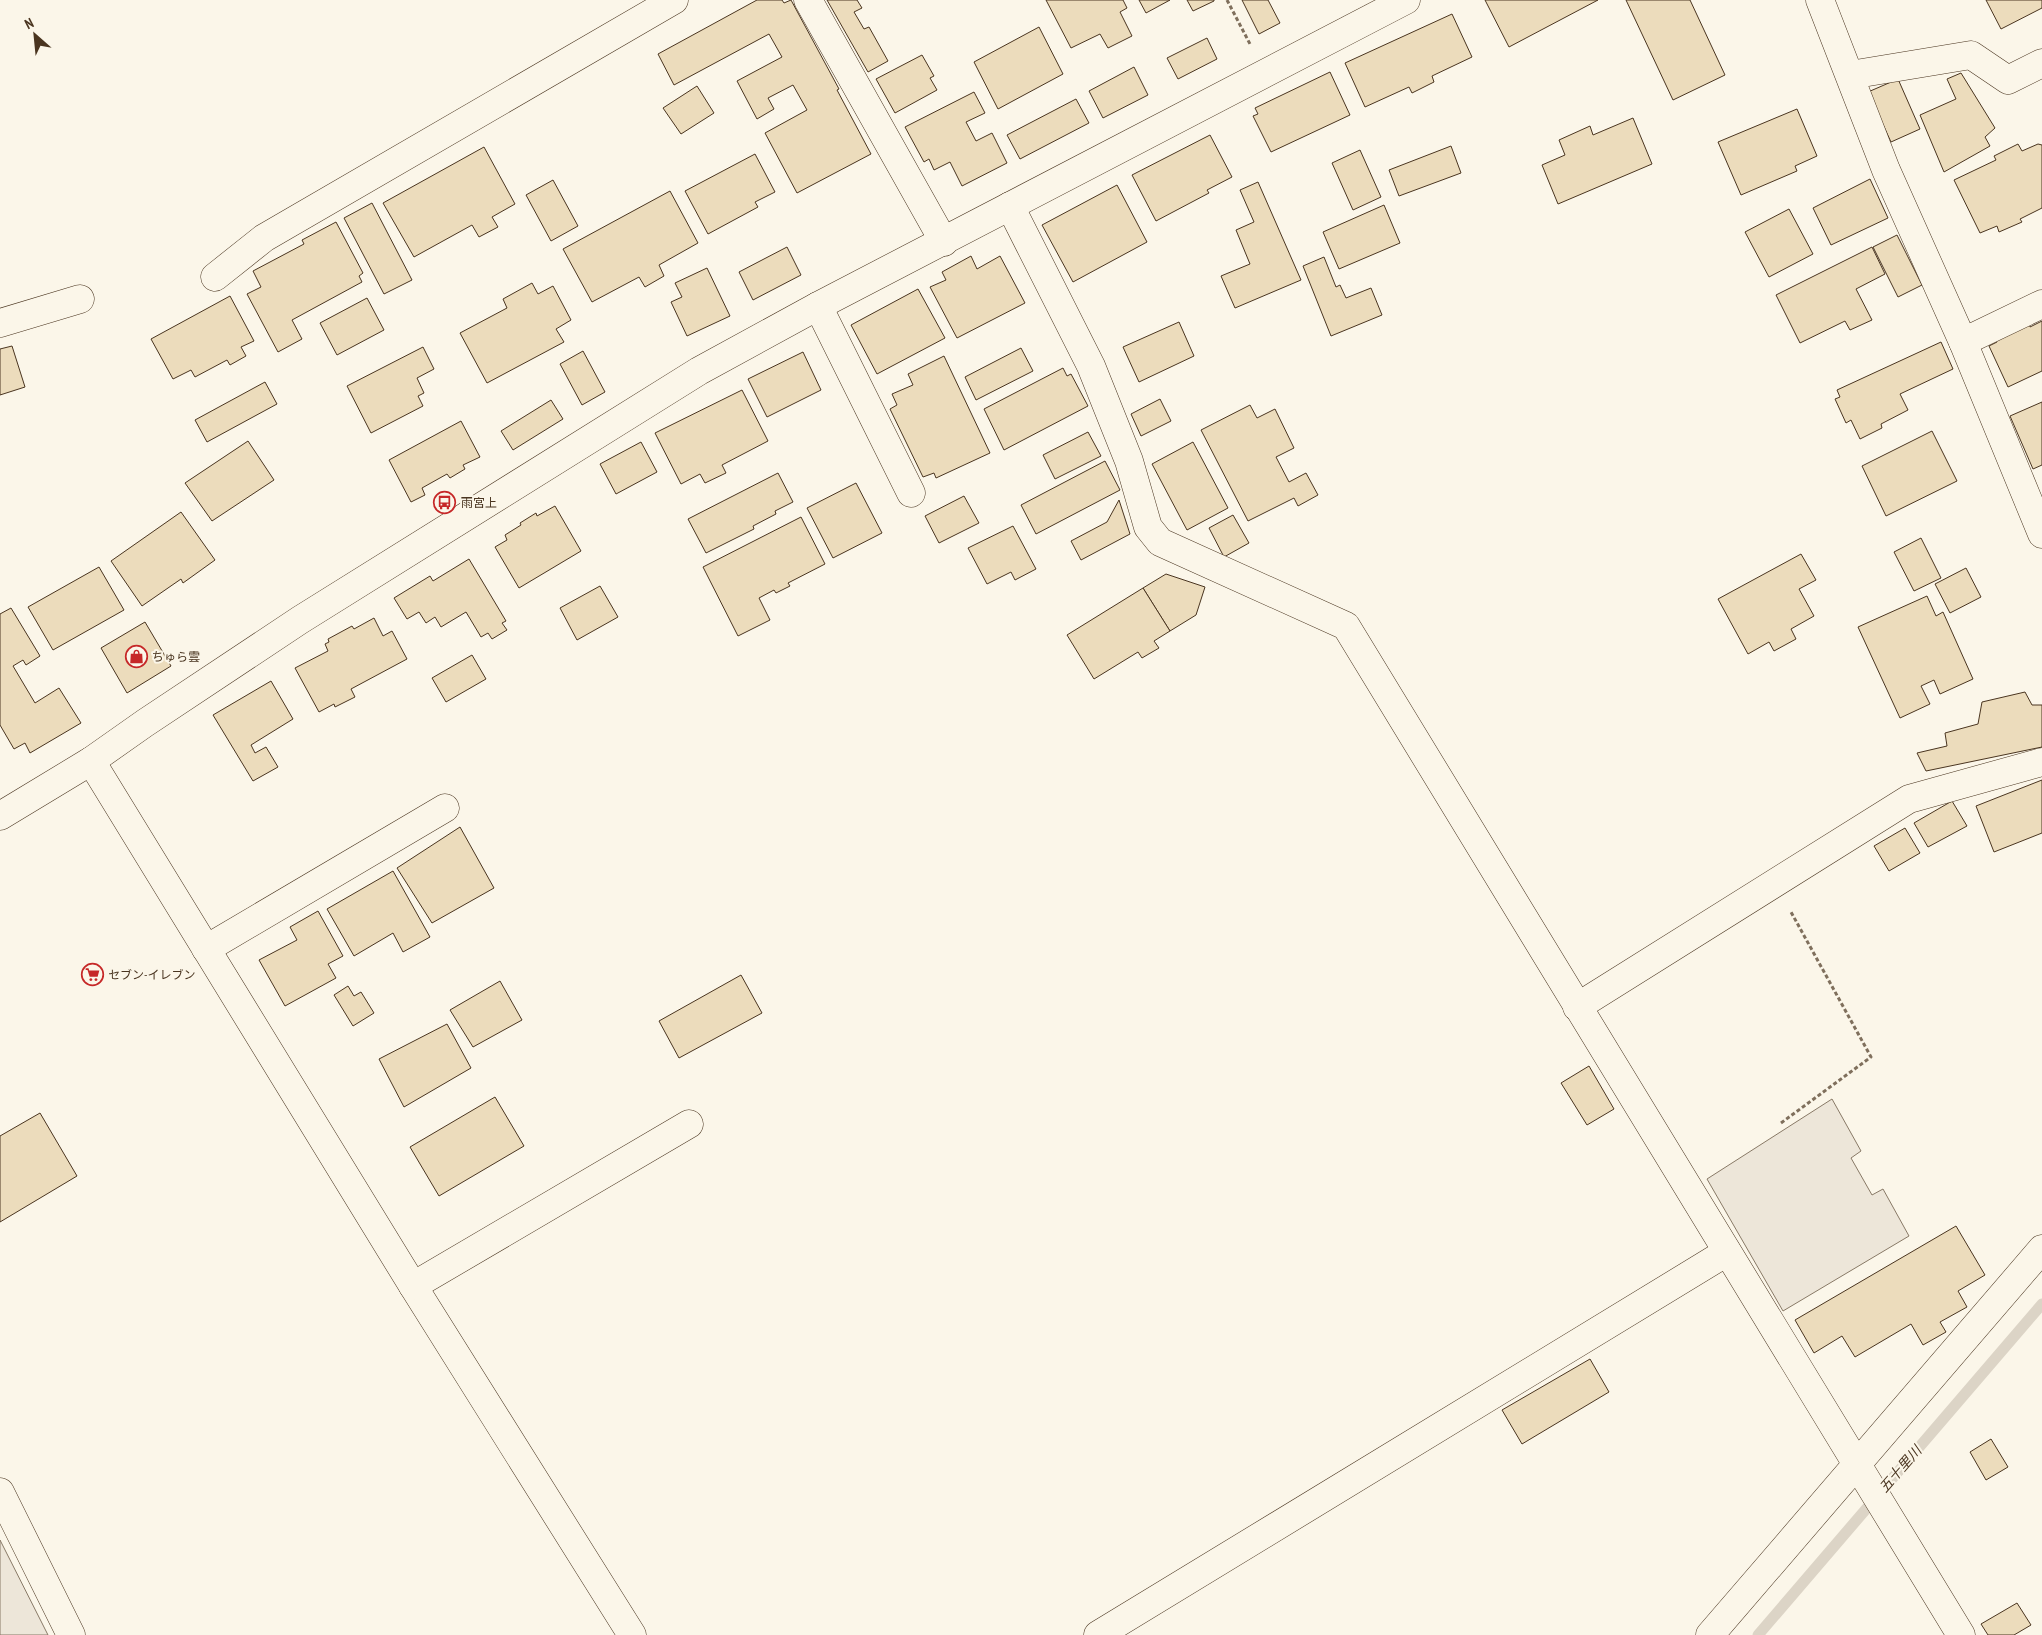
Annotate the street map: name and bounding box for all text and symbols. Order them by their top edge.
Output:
north arrow [10,10,60,60]
text: N [22,14,37,33]
bus stop icon: 雨宮上 [433,491,457,515]
place label: 雨宮上 [461,495,497,510]
shop icon: ちゅら雲 [124,645,148,669]
place label: ちゅら雲 [152,649,200,664]
supermarket icon: セブン-イレブン [80,963,104,987]
place label: セブン-イレブン [108,967,196,982]
water label: 五十里川 [1875,1440,1926,1496]

